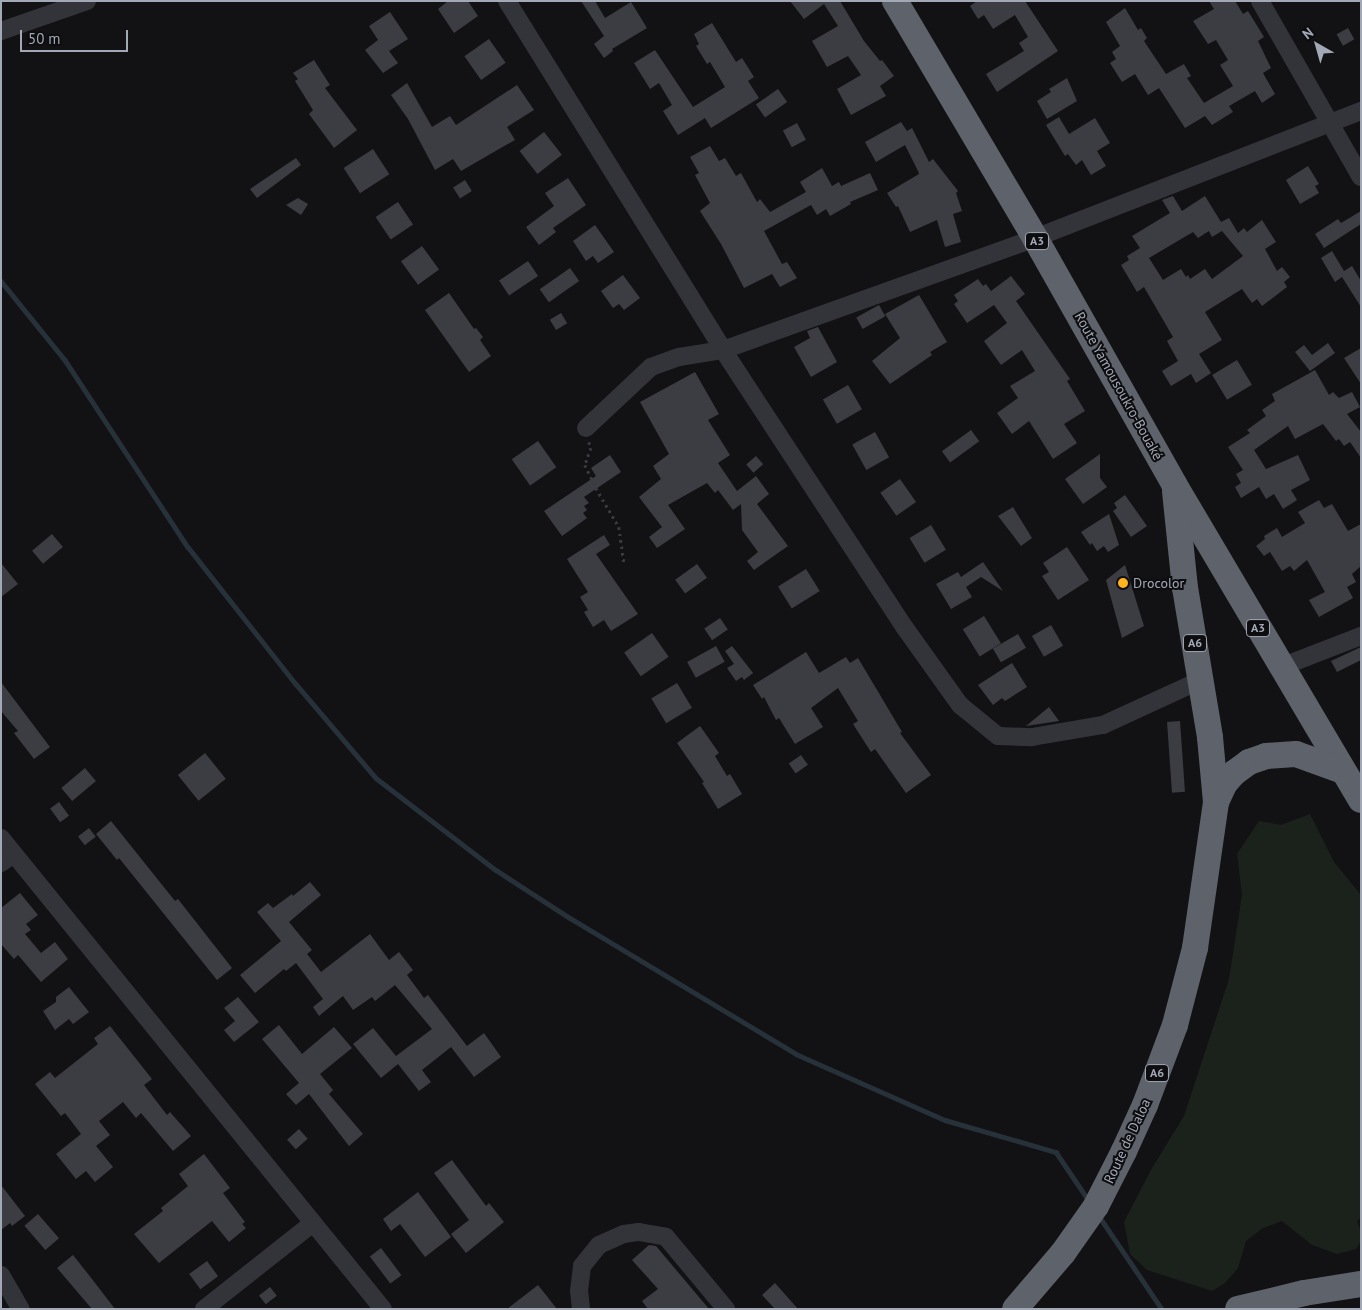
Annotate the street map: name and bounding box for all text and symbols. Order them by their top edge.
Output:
scale bar [22,20,130,52]
north arrow [1292,20,1342,70]
text: N [1299,23,1317,43]
text: 50 m [28,29,61,48]
road number: A3 [1024,232,1050,250]
street label: Route Yamousoukro-Bouaké [1071,309,1167,463]
place label: Drocolor [1133,575,1184,591]
marker: Drocolor [1117,577,1129,589]
road number: A3 [1246,618,1270,638]
road number: A6 [1182,634,1208,652]
road number: A6 [1144,1064,1170,1082]
street label: Route de Daloa [1100,1096,1154,1186]

